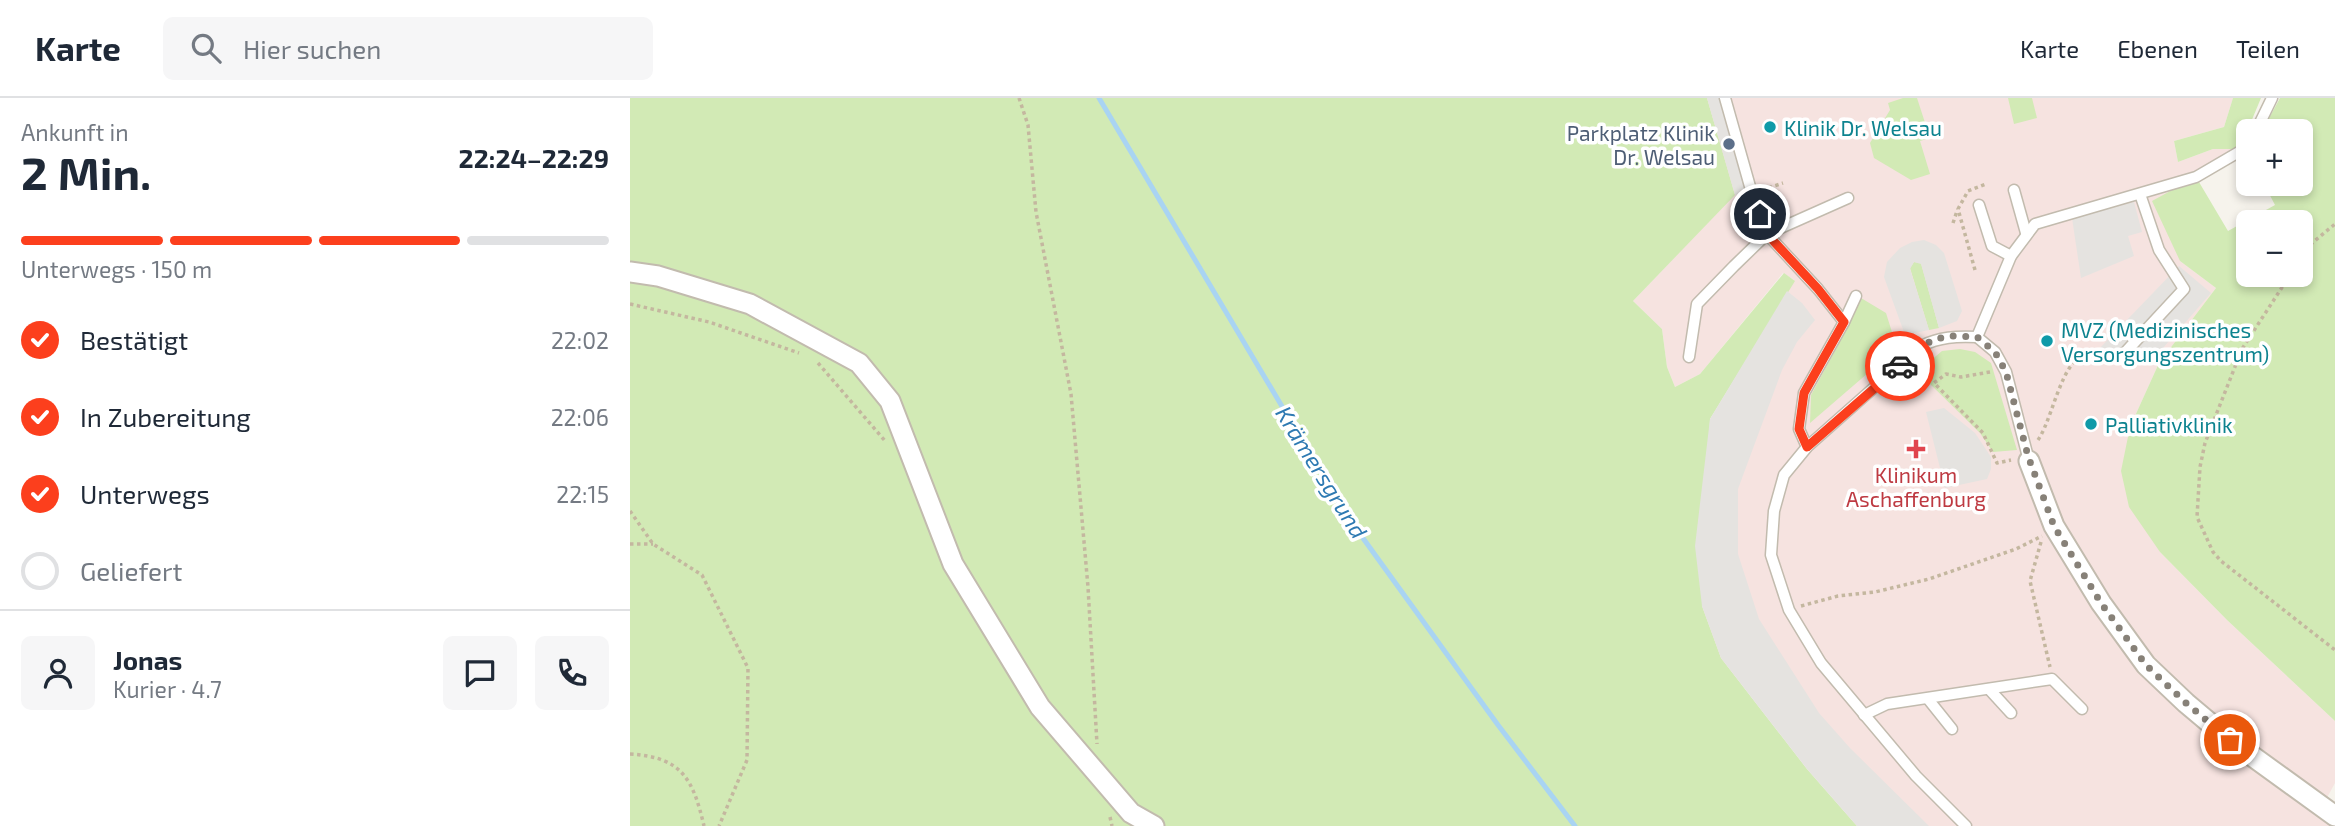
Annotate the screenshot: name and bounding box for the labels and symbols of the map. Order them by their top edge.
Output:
place label: Klinik Dr. Welsau [1784,115,1942,140]
marker: Klinik Dr. Welsau [1762,119,1778,135]
place label: Parkplatz Klinik Dr. Welsau [1567,120,1715,169]
marker: Parkplatz Klinik Dr. Welsau [1721,136,1737,152]
pin [1730,184,1790,244]
place label: MVZ (Medizinisches Versorgungszentrum) [2061,317,2269,366]
courier [1865,331,1935,401]
marker: MVZ (Medizinisches Versorgungszentrum) [2039,333,2055,349]
water label: Krämersgrund [1270,401,1374,543]
place label: Palliativklinik [2105,412,2233,437]
marker: Palliativklinik [2083,416,2099,432]
marker: Klinikum Aschaffenburg [1906,439,1926,459]
place label: Klinikum Aschaffenburg [1846,462,1986,511]
pin [2200,710,2260,770]

